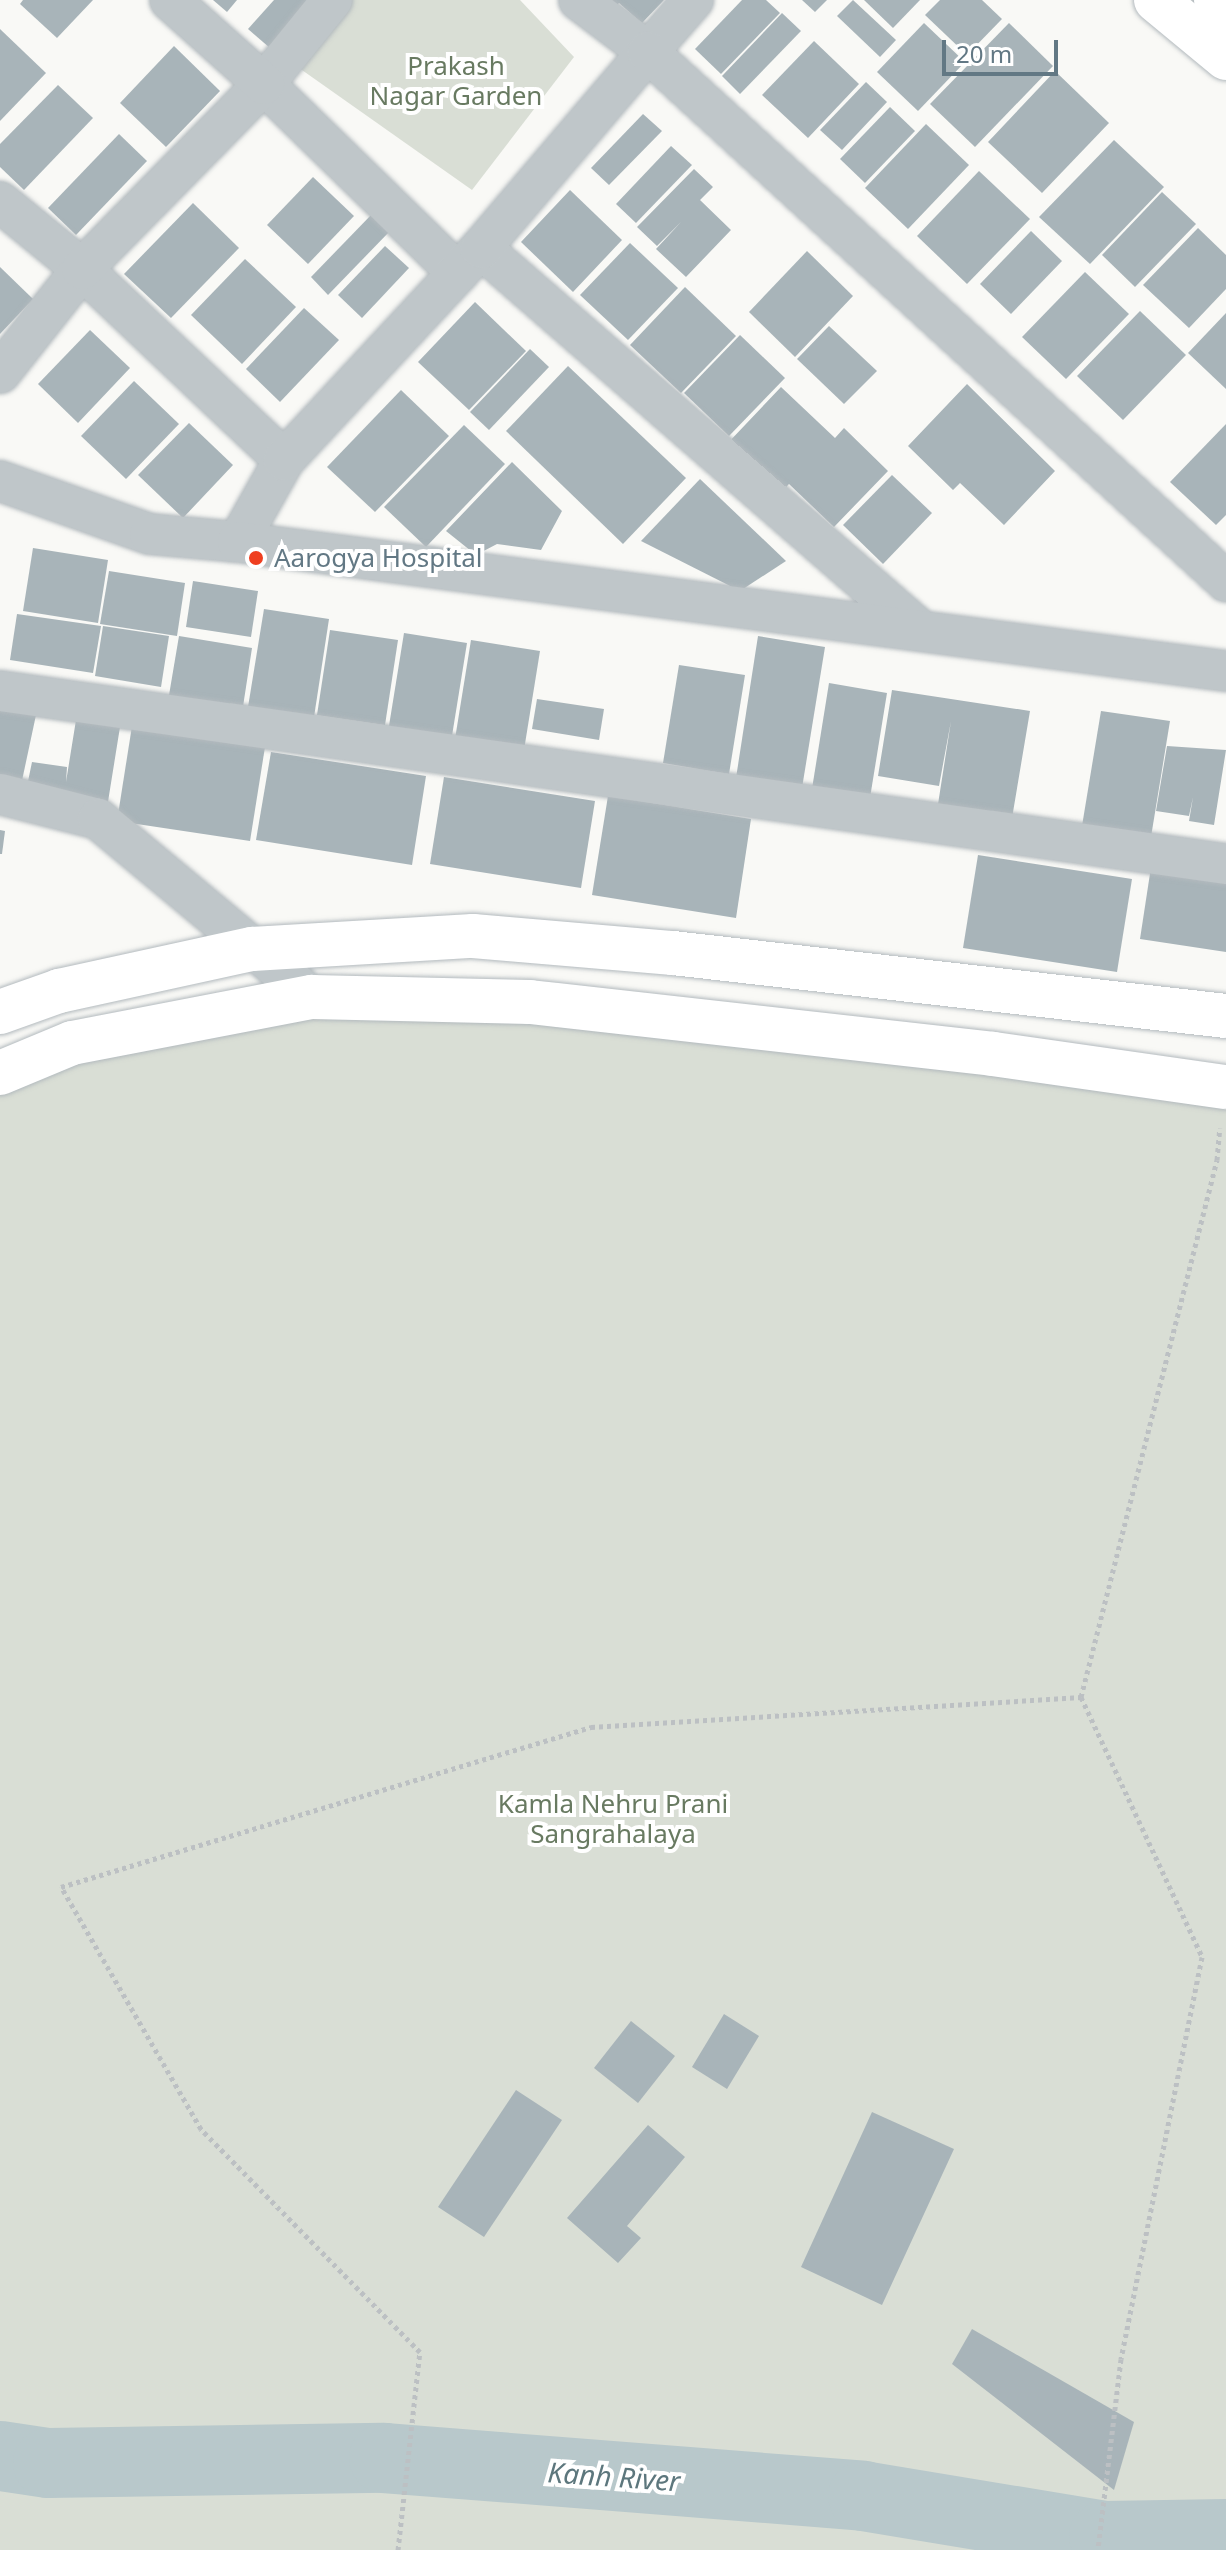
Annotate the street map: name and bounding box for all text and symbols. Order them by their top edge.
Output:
scale bar [946,24,1062,74]
text: 20 m [956,37,1012,70]
park label: Prakash Nagar Garden [370,50,542,112]
place label: Aarogya Hospital [274,542,483,574]
marker: Aarogya Hospital [245,547,267,569]
park label: Kamla Nehru Prani Sangrahalaya [498,1788,728,1850]
water label: Kanh River [547,2455,681,2497]

